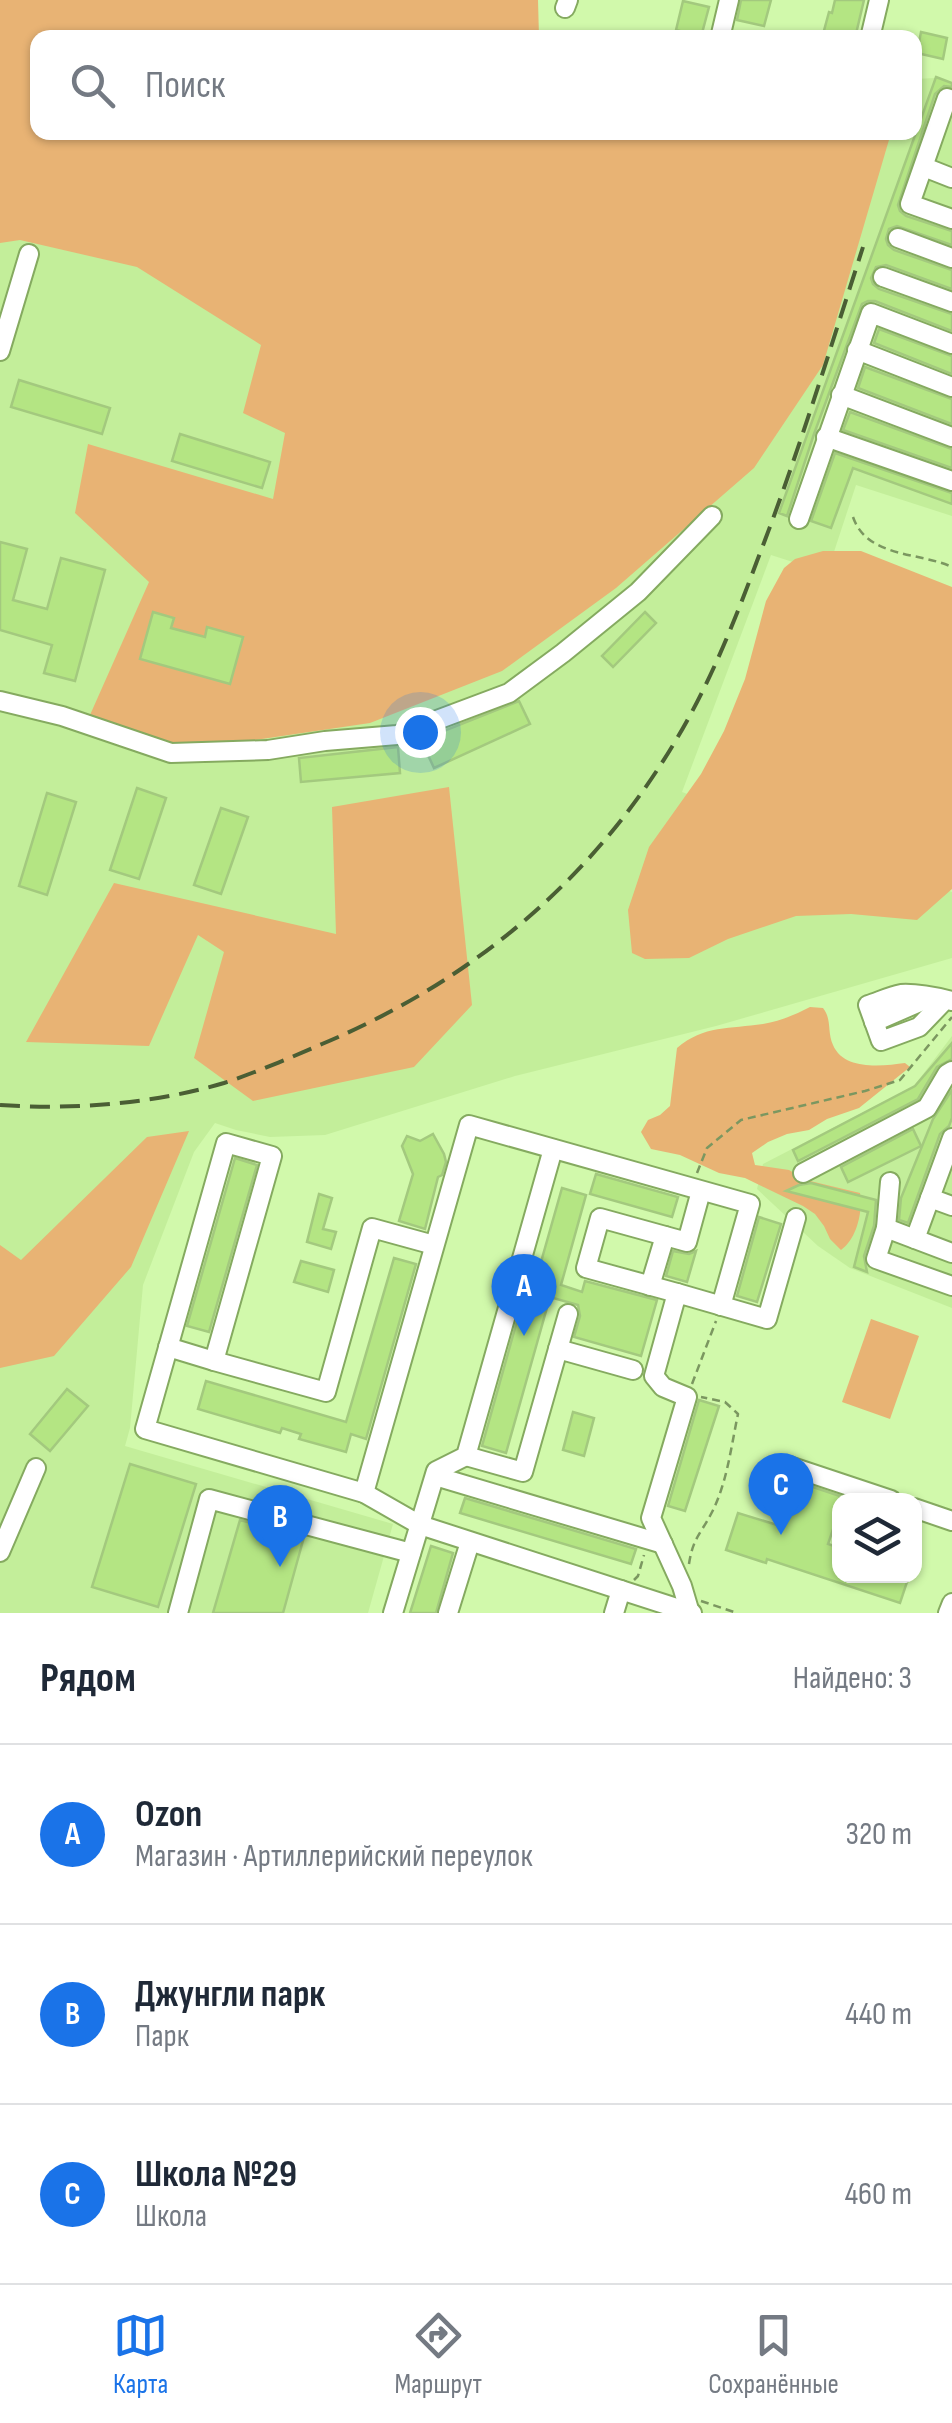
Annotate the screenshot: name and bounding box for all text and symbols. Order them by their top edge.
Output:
search box [30,30,922,140]
icon: search [65,58,120,113]
text: Поиск [145,63,225,108]
your location [395,707,446,758]
pin: A [492,1254,556,1336]
pin: C [748,1452,814,1535]
pin: B [248,1484,312,1567]
map controls [832,1493,922,1583]
button: layers [832,1493,922,1583]
text: Рядом [40,1653,136,1704]
text: Найдено: 3 [793,1659,912,1698]
text: Ozon [135,1792,202,1837]
text: A [65,1815,80,1854]
text: 320 m [845,1815,912,1854]
text: Магазин · Артиллерийский переулок [135,1837,532,1876]
text: Джунгли парк [135,1972,325,2017]
text: B [65,1995,80,2034]
text: 440 m [845,1995,912,2034]
text: Парк [135,2017,189,2056]
text: Школа №29 [135,2152,297,2197]
text: C [64,2175,81,2214]
text: 460 m [845,2175,912,2214]
text: Школа [135,2197,207,2236]
tab: Карта [113,2308,168,2401]
tab: Маршрут [394,2308,482,2401]
tab: Сохранённые [708,2308,839,2401]

